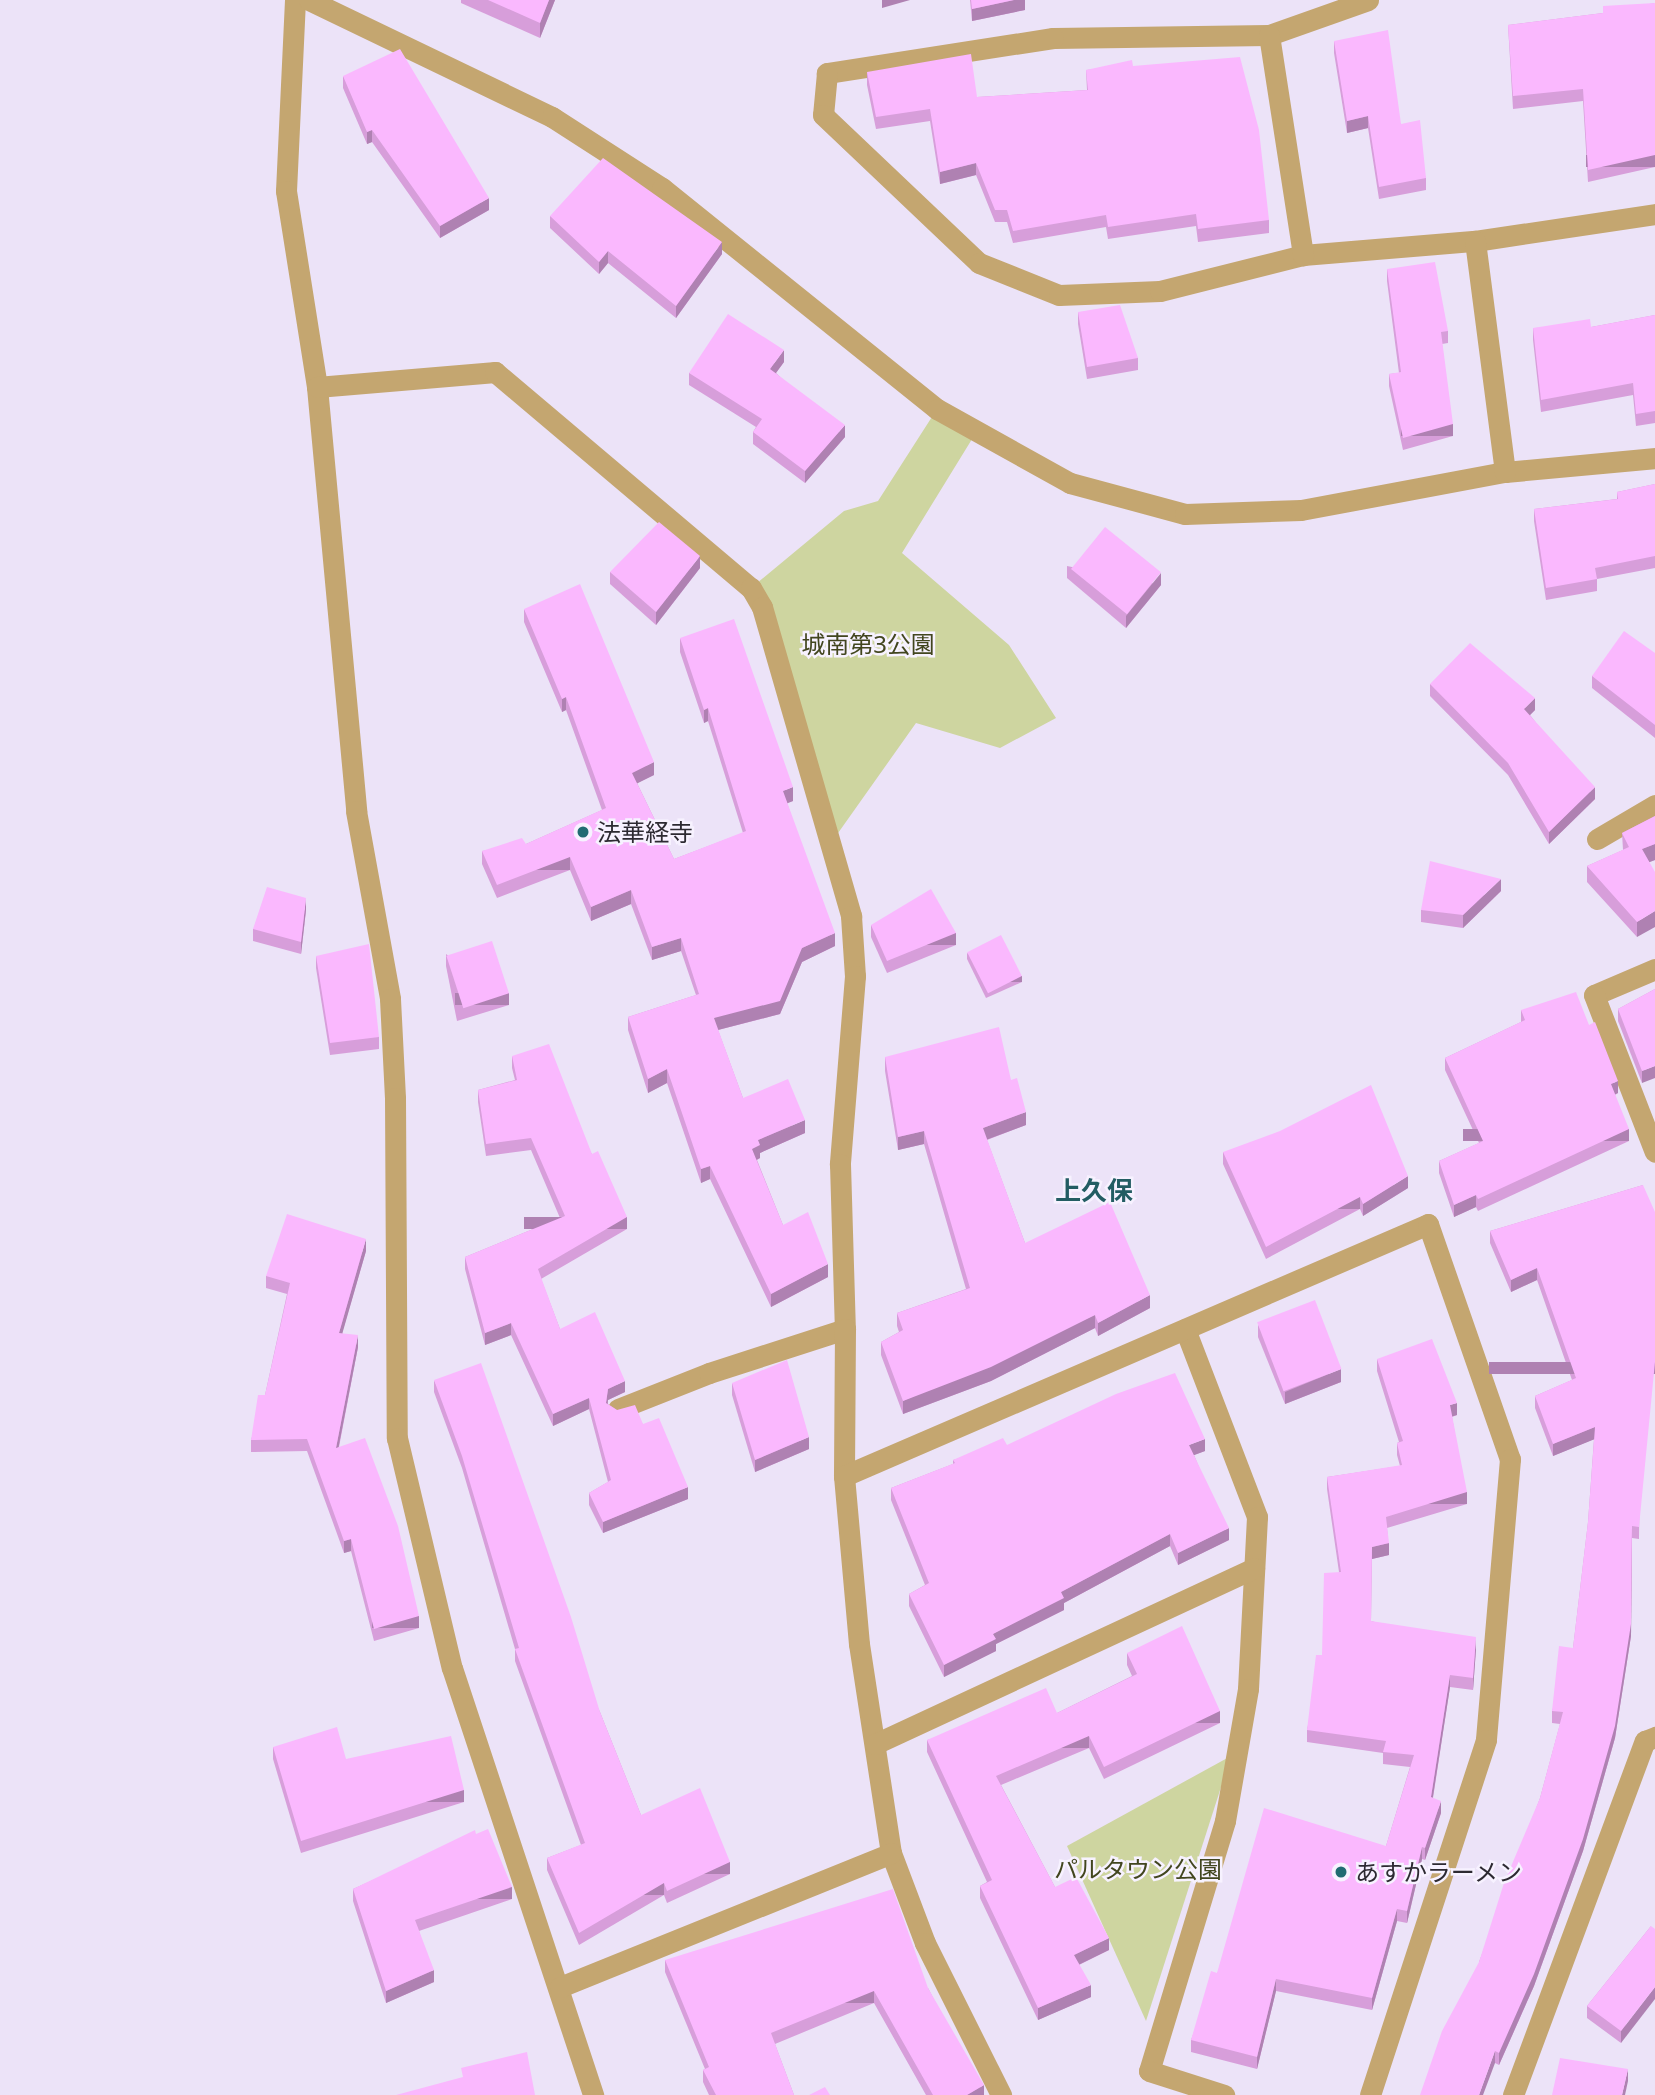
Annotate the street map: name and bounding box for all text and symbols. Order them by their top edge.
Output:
park label: 城南第3公園 [801,630,935,658]
place label: 法華経寺 [597,818,693,846]
marker: 法華経寺 [575,824,591,840]
district label: 上久保 [1055,1175,1133,1207]
park label: パルタウン公園 [1054,1855,1222,1883]
place label: あすかラーメン [1355,1858,1523,1886]
marker: あすかラーメン [1333,1864,1349,1880]

